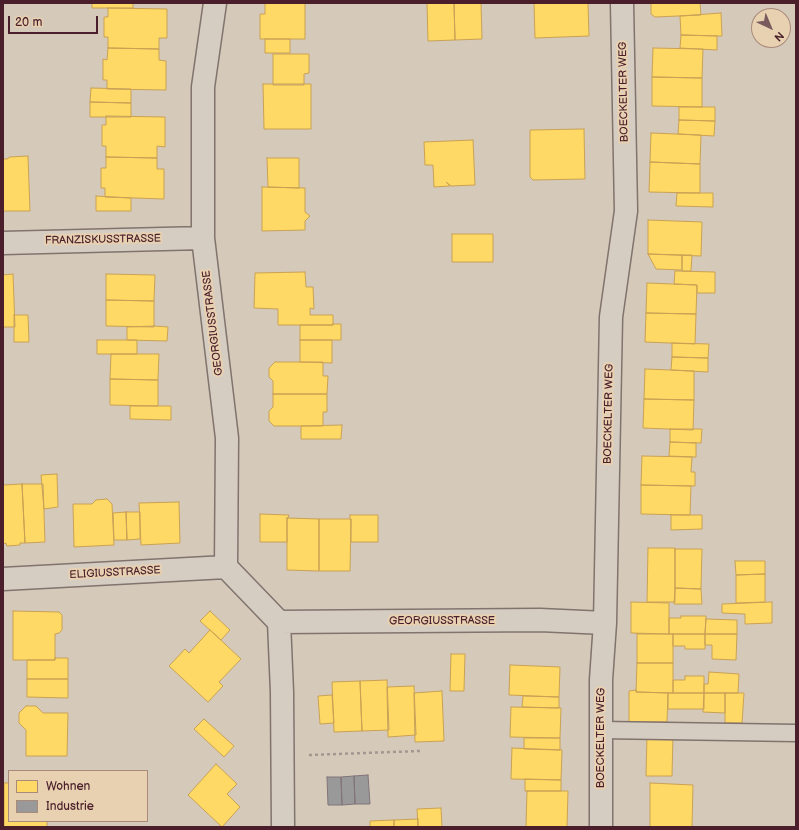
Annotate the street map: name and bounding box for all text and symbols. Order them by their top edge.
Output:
scale bar [10,8,100,34]
north arrow [751,8,791,48]
text: 20 m [15,15,42,30]
text: N [772,29,786,44]
street label: BOECKELTER WEG [617,42,631,142]
street label: FRANZISKUSSTRASSE [45,232,161,248]
street label: GEORGIUSSTRASSE [200,270,226,376]
street label: BOECKELTER WEG [602,364,616,464]
street label: ELIGIUSSTRASSE [69,564,161,582]
street label: GEORGIUSSTRASSE [389,614,495,628]
street label: BOECKELTER WEG [594,688,608,788]
legend [8,770,148,822]
text: Wohnen [46,779,90,794]
text: Industrie [46,799,94,814]

